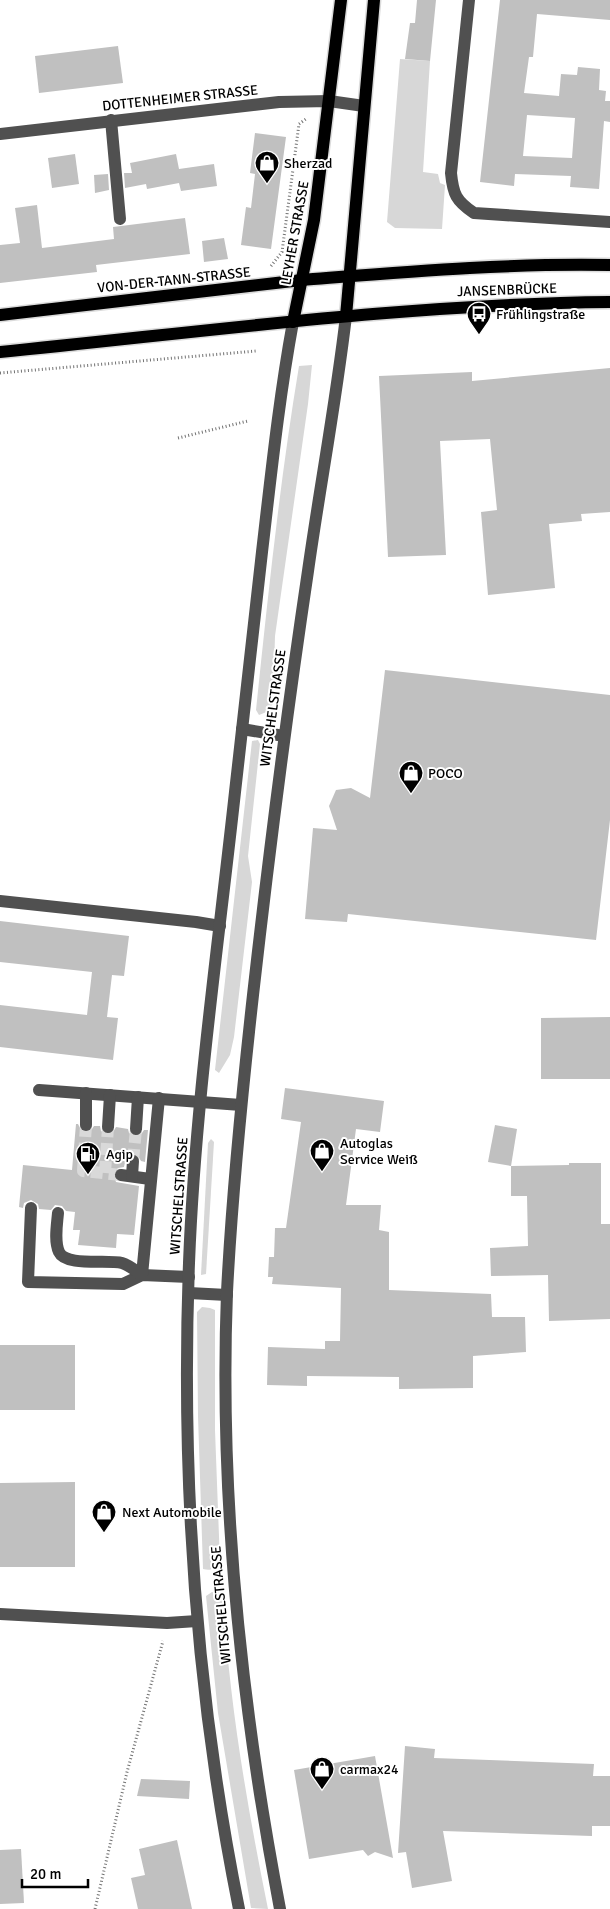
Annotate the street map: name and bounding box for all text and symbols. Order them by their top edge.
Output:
street label: DOTTENHEIMER STRASSE [101,81,259,115]
shop icon: Sherzad [254,150,280,184]
place label: Sherzad [284,155,332,172]
street label: LEYHER STRASSE [277,179,313,287]
street label: VON-DER-TANN-STRASSE [96,263,252,297]
street label: JANSENBRÜCKE [457,280,557,300]
bus stop icon: Frühlingstraße [466,301,492,335]
place label: Frühlingstraße [496,306,585,323]
street label: WITSCHELSTRASSE [256,648,290,768]
shop icon: POCO [398,760,424,794]
place label: POCO [428,765,463,782]
place label: Autoglas Service Weiß [340,1135,418,1168]
street label: WITSCHELSTRASSE [166,1136,192,1256]
shop icon: Autoglas Service Weiß [309,1138,335,1172]
fuel station icon: Agip [75,1141,101,1175]
place label: Agip [106,1146,133,1163]
shop icon: Next Automobile [91,1499,117,1533]
place label: Next Automobile [122,1504,222,1521]
street label: WITSCHELSTRASSE [207,1545,235,1665]
shop icon: carmax24 [309,1756,335,1790]
place label: carmax24 [340,1761,399,1778]
scale bar [22,1856,89,1888]
text: 20 m [30,1865,61,1883]

